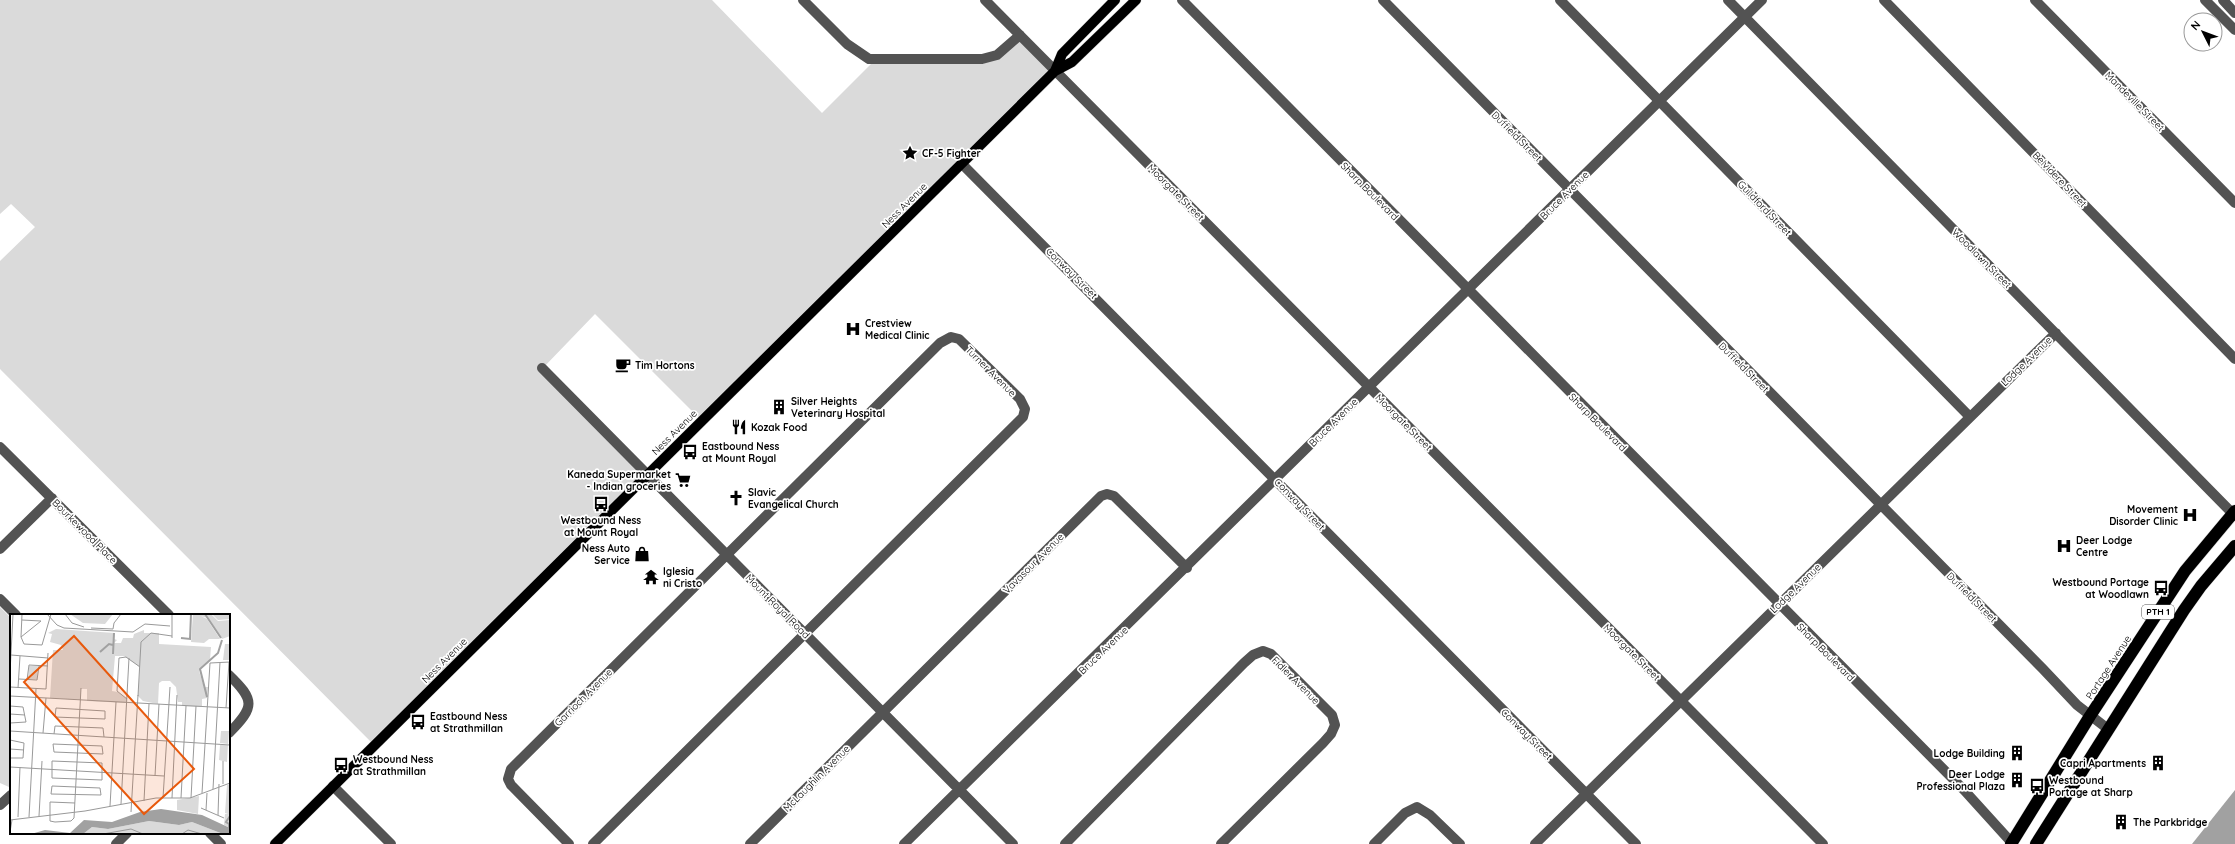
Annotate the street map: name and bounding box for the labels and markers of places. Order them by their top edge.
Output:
place icon: CF-5 Fighter [901,144,919,162]
place label: CF-5 Fighter [922,147,982,160]
place label: Crestview Medical Clinic [865,317,930,342]
hospital icon: Crestview Medical Clinic [844,320,862,338]
cafe icon: Tim Hortons [614,356,632,374]
place label: Tim Hortons [635,359,695,372]
place label: Silver Heights Veterinary Hospital [791,395,885,420]
building icon: Silver Heights Veterinary Hospital [770,398,788,416]
restaurant icon: Kozak Food [730,418,748,436]
place label: Kozak Food [751,421,807,434]
place label: Eastbound Ness at Mount Royal [702,440,779,465]
bus stop icon: Eastbound Ness at Mount Royal [681,443,699,461]
place label: Kaneda Supermarket - Indian groceries [567,468,671,493]
supermarket icon: Kaneda Supermarket - Indian groceries [674,471,692,489]
place label: Slavic Evangelical Church [748,486,839,511]
church icon: Slavic Evangelical Church [727,489,745,507]
bus stop icon: Westbound Ness at Mount Royal [592,495,610,513]
place label: Movement Disorder Clinic [2109,503,2178,528]
hospital icon: Movement Disorder Clinic [2181,506,2199,524]
place label: Westbound Ness at Mount Royal [561,514,641,539]
place label: Deer Lodge Centre [2076,534,2132,559]
hospital icon: Deer Lodge Centre [2055,537,2073,555]
place label: Ness Auto Service [582,542,630,567]
shop icon: Ness Auto Service [633,545,651,563]
place label: Iglesia ni Cristo [663,565,702,590]
temple icon: Iglesia ni Cristo [642,568,660,586]
place label: Westbound Portage at Woodlawn [2053,576,2149,601]
bus stop icon: Westbound Portage at Woodlawn [2152,579,2170,597]
place label: Eastbound Ness at Strathmillan [430,710,507,735]
bus stop icon: Eastbound Ness at Strathmillan [409,713,427,731]
building icon: Lodge Building [2008,744,2026,762]
place label: Lodge Building [1934,747,2005,760]
place label: Westbound Ness at Strathmillan [353,753,434,778]
building icon: Capri Apartments [2149,754,2167,772]
bus stop icon: Westbound Ness at Strathmillan [332,756,350,774]
place label: Capri Apartments [2060,757,2146,770]
place label: Deer Lodge Professional Plaza [1917,768,2005,793]
building icon: Deer Lodge Professional Plaza [2008,771,2026,789]
place label: Westbound Portage at Sharp [2049,774,2133,799]
bus stop icon: Westbound Portage at Sharp [2028,777,2046,795]
building icon: The Parkbridge [2112,813,2130,831]
place label: The Parkbridge [2133,816,2208,829]

